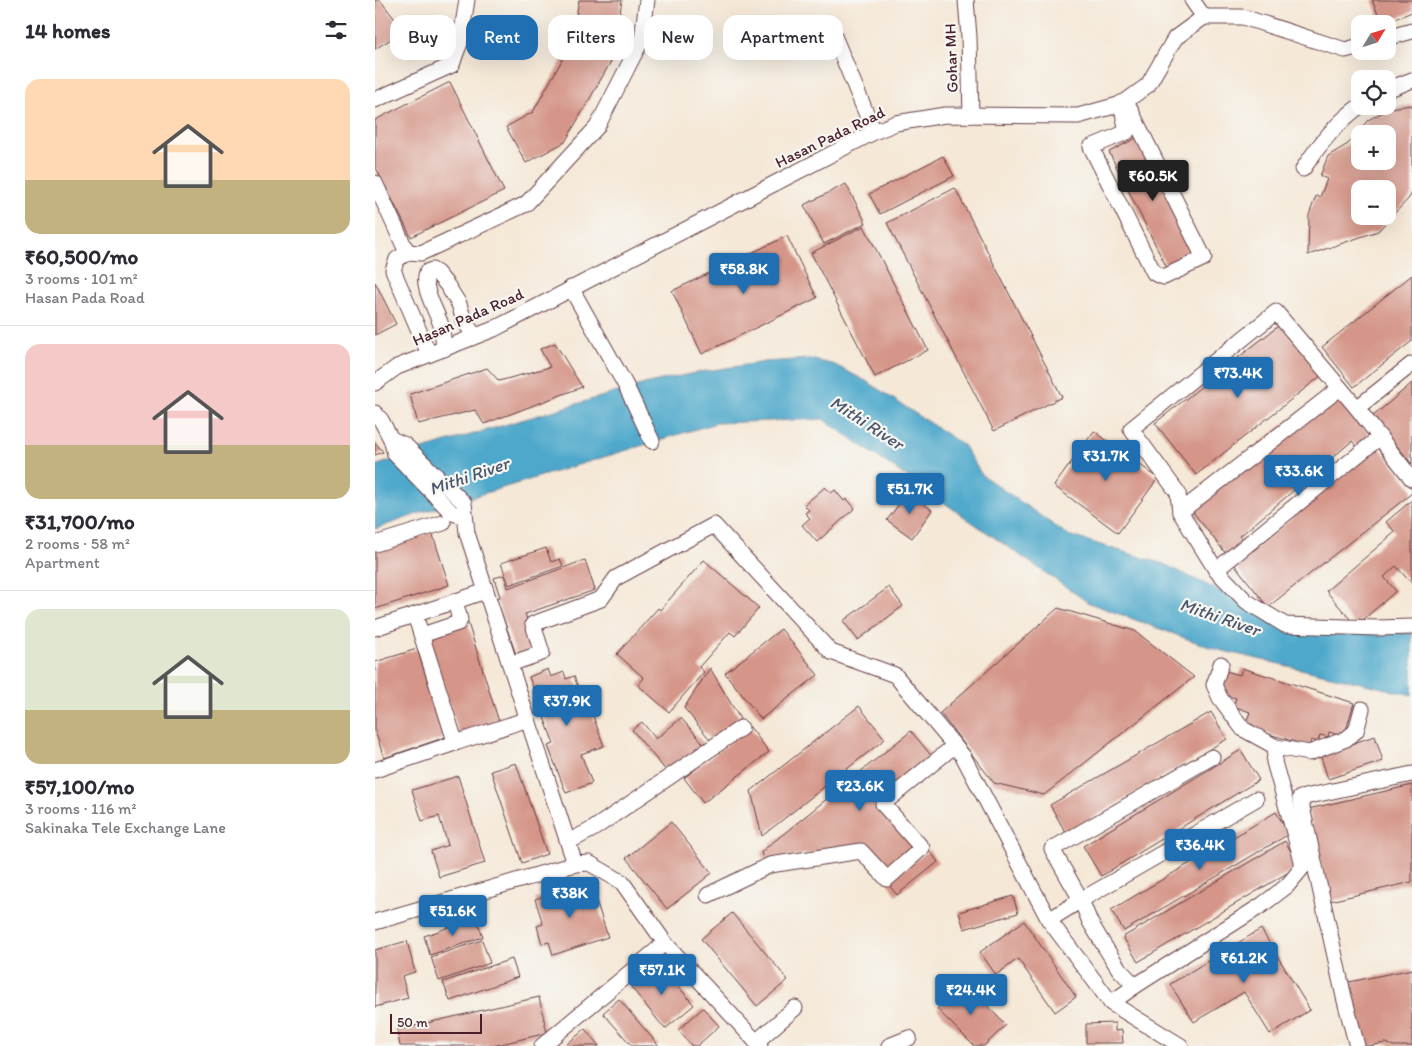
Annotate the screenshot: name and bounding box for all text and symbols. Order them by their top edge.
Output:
chip: Buy [390,15,456,60]
chip: Rent [466,15,538,60]
chip: Filters [548,15,634,60]
chip: New [644,15,713,60]
chip: Apartment [723,15,843,60]
north arrow [1351,15,1396,60]
map controls [1351,15,1396,225]
icon: filters [322,16,350,44]
text: 14 homes [25,18,110,43]
street label: Gohar MH [940,23,962,93]
button: locate [1351,70,1396,115]
street label: Hasan Pada Road [772,102,888,172]
icon: home [143,111,233,201]
button: + [1351,125,1396,170]
pin: ₹60.5K [1112,160,1194,202]
text: ₹60.5K [1129,166,1177,185]
button: − [1351,180,1396,225]
text: ₹60,500/mo [25,244,138,269]
pin: ₹58.8K [703,252,785,295]
text: ₹58.8K [720,259,768,278]
text: 3 rooms · 101 m² [25,269,138,288]
street label: Hasan Pada Road [409,284,527,350]
text: Hasan Pada Road [25,288,145,307]
pin: ₹73.4K [1197,356,1279,399]
text: ₹73.4K [1214,363,1262,382]
icon: home [143,377,233,467]
water label: Mithi River [826,391,909,456]
pin: ₹31.7K [1065,440,1147,482]
text: ₹31.7K [1083,446,1129,465]
water label: Mithi River [426,451,514,500]
pin: ₹33.6K [1258,454,1340,497]
text: ₹33.6K [1275,461,1323,480]
pin: ₹51.7K [869,472,951,515]
text: ₹51.7K [887,479,933,498]
text: ₹31,700/mo [25,509,135,534]
text: 2 rooms · 58 m² [25,534,130,553]
text: Apartment [25,553,100,572]
water label: Mithi River [1177,593,1265,642]
icon: home [143,642,233,732]
pin: ₹37.9K [526,684,608,727]
text: ₹37.9K [544,691,591,710]
pin: ₹23.6K [819,770,901,812]
text: ₹57,100/mo [25,774,134,799]
text: ₹23.6K [836,776,884,795]
text: 3 rooms · 116 m² [25,799,136,818]
text: Sakinaka Tele Exchange Lane [25,818,226,837]
pin: ₹36.4K [1159,828,1241,871]
text: ₹36.4K [1176,835,1224,854]
pin: ₹38K [540,876,600,919]
text: ₹38K [552,883,588,902]
pin: ₹51.6K [412,894,494,937]
text: ₹51.6K [430,901,476,920]
pin: ₹61.2K [1203,942,1285,984]
text: ₹61.2K [1221,948,1267,967]
pin: ₹57.1K [621,954,703,996]
text: ₹57.1K [639,960,685,979]
pin: ₹24.4K [930,974,1012,1016]
text: ₹24.4K [946,980,996,999]
scale bar [390,1011,483,1034]
text: 50 m [397,1014,428,1031]

